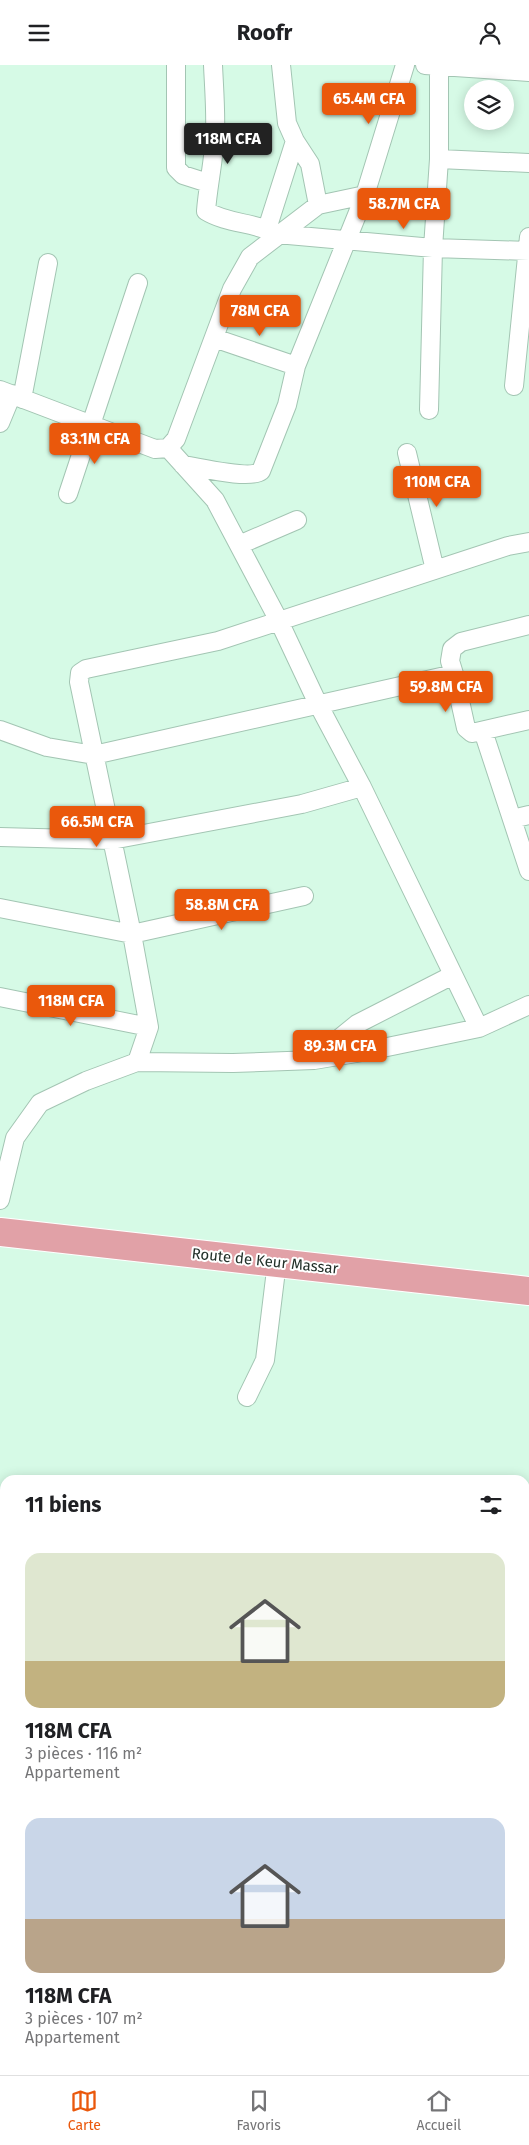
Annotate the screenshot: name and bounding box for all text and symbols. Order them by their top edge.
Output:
icon: menu [25,19,53,47]
text: Roofr [237,19,292,46]
icon: person [476,19,504,47]
map controls [464,80,514,130]
button: layers [464,80,514,130]
pin: 65.4M CFA [312,83,426,125]
text: 65.4M CFA [333,89,405,108]
pin: 118M CFA [176,123,280,165]
text: 118M CFA [195,129,261,148]
pin: 58.7M CFA [347,187,461,230]
text: 58.7M CFA [368,194,440,213]
pin: 78M CFA [214,295,306,337]
text: 78M CFA [231,301,289,320]
pin: 83.1M CFA [38,423,152,465]
text: 83.1M CFA [60,429,130,448]
pin: 110M CFA [385,465,489,508]
text: 110M CFA [404,472,470,491]
pin: 59.8M CFA [389,671,503,713]
text: 59.8M CFA [410,677,482,696]
pin: 66.5M CFA [40,805,154,848]
text: 66.5M CFA [61,812,133,831]
pin: 58.8M CFA [165,889,279,931]
text: 58.8M CFA [185,895,259,914]
pin: 118M CFA [19,985,123,1027]
text: 118M CFA [38,991,104,1010]
pin: 89.3M CFA [283,1029,397,1072]
text: 89.3M CFA [304,1036,376,1055]
street label: Route de Keur Massar [191,1244,339,1278]
icon: filters [477,1491,505,1519]
text: 11 biens [25,1492,101,1518]
icon: home [220,1586,310,1676]
text: 118M CFA [25,1718,111,1744]
text: 3 pièces · 116 m² [25,1744,142,1763]
text: Appartement [25,1763,120,1782]
icon: home [220,1851,310,1941]
text: 118M CFA [25,1983,111,2009]
text: 3 pièces · 107 m² [25,2009,143,2028]
text: Appartement [25,2028,120,2047]
tab: Carte [68,2087,101,2134]
tab: Favoris [237,2087,281,2134]
tab: Accueil [416,2087,461,2134]

